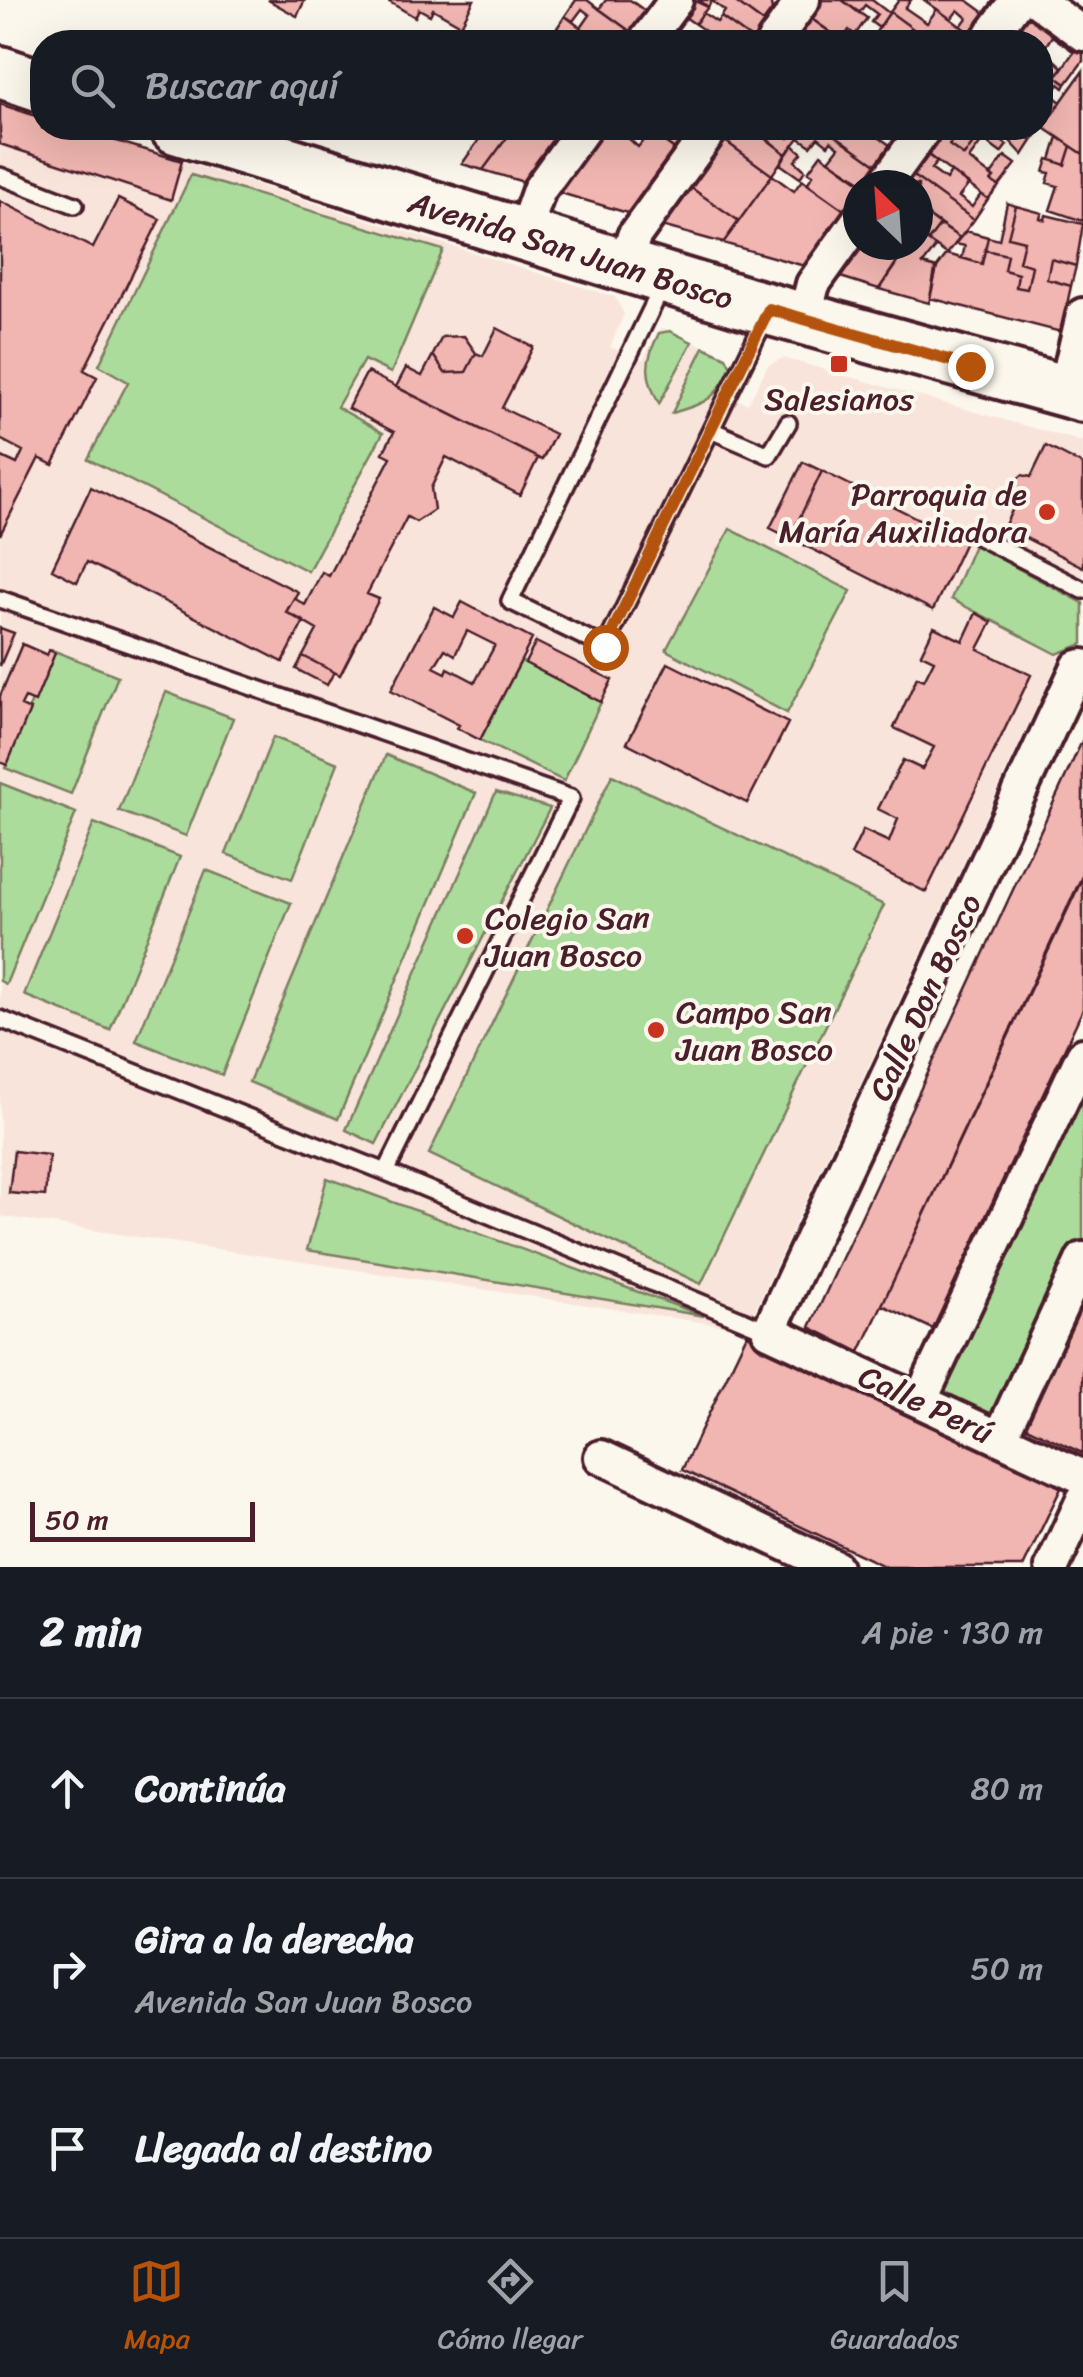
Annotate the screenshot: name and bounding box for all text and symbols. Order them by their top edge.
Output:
search box [30,30,1053,140]
text: Buscar aquí [145,52,339,119]
icon: search [65,58,120,113]
north arrow [843,170,933,260]
street label: Avenida San Juan Bosco [400,174,740,327]
route end [948,344,994,390]
marker: Salesianos [828,353,850,375]
place label: Salesianos [764,371,914,428]
place label: Parroquia de María Auxiliadora [779,466,1028,560]
marker: Parroquia de María Auxiliadora [1036,501,1058,523]
route start [583,625,629,671]
street label: Calle Don Bosco [852,884,998,1111]
place label: Colegio San Juan Bosco [484,890,650,984]
marker: Colegio San Juan Bosco [454,925,476,947]
place label: Campo San Juan Bosco [675,984,833,1078]
marker: Campo San Juan Bosco [645,1019,667,1041]
street label: Calle Perú [849,1348,1004,1461]
text: 50 m [45,1495,109,1544]
scale bar [30,1497,255,1542]
text: 2 min [40,1595,142,1669]
text: A pie · 130 m [862,1604,1043,1661]
text: Continúa [135,1755,286,1822]
text: 80 m [971,1760,1043,1817]
icon: ahead [40,1761,95,1816]
text: Gira a la derecha [135,1906,414,1973]
text: 50 m [970,1940,1043,1997]
icon: right [40,1941,95,1996]
text: Avenida San Juan Bosco [135,1973,472,2030]
text: Llegada al destino [135,2115,432,2182]
icon: arrive [40,2121,95,2176]
tab: Mapa [124,2254,190,2363]
tab: Cómo llegar [438,2254,582,2363]
tab: Guardados [830,2254,959,2363]

